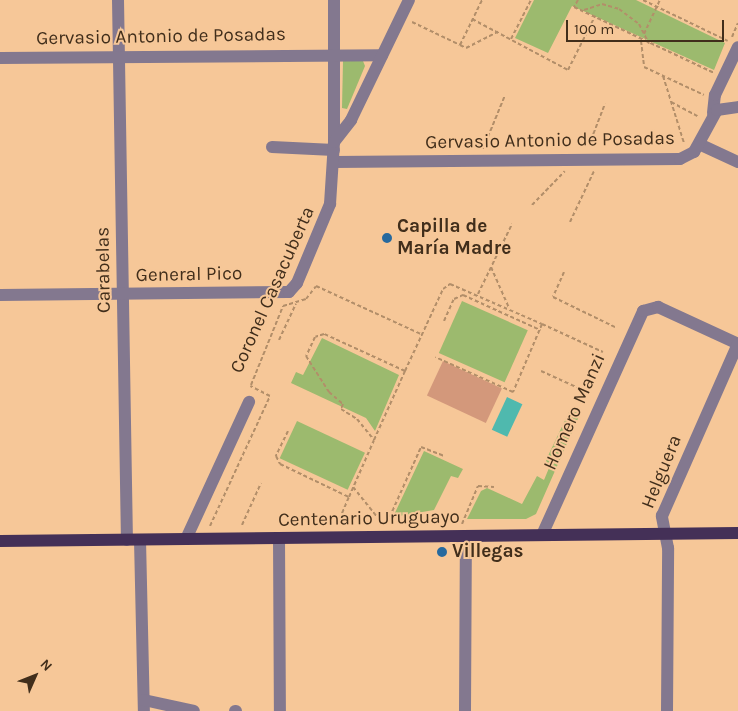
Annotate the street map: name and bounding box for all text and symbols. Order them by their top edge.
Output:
scale bar [568,10,726,42]
text: 100 m [574,20,614,38]
street label: Gervasio Antonio de Posadas [36,23,286,51]
street label: Gervasio Antonio de Posadas [425,127,675,155]
street label: Coronel Casacuberta [226,203,320,377]
place label: Capilla de María Madre [397,216,511,260]
street label: Carabelas [92,227,116,313]
marker: Capilla de María Madre [381,232,393,244]
street label: General Pico [135,263,243,287]
street label: Homero Manzi [539,350,611,474]
street label: Helguera [637,432,687,512]
street label: Centenario Uruguayo [278,506,460,532]
place label: Villegas [452,541,524,563]
marker: Villegas [436,546,448,558]
north arrow [10,651,60,701]
text: N [37,656,56,675]

